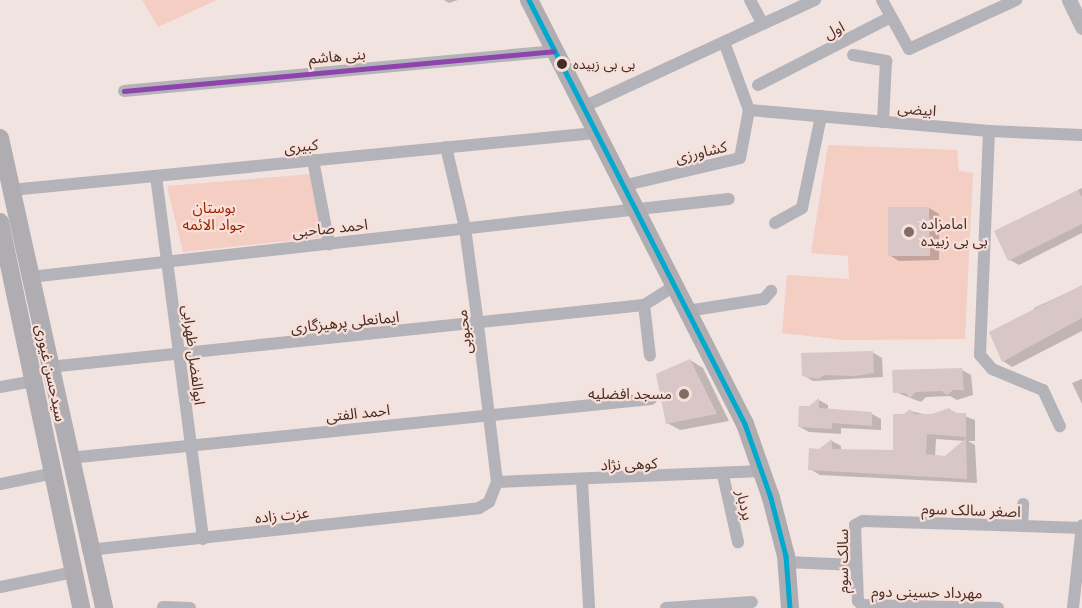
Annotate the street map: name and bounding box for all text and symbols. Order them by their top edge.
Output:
street label: اول [821,17,847,43]
street label: بنی هاشم [308,45,366,67]
place label: بی بی زبیده [573,56,635,72]
marker: بی بی زبیده [556,58,568,70]
street label: ابیضی [897,98,937,120]
street label: کبیری [283,135,319,157]
street label: کشاورزی [673,137,729,167]
park label: بوستان جواد الائمه [183,198,245,233]
place label: امامزاده بی بی زبیده [921,214,988,249]
street label: احمد صاحبی [291,215,369,241]
marker: امامزاده بی بی زبیده [902,225,916,239]
street label: ابوالفضل ظهرابی [179,304,209,406]
street label: ایمانعلی پرهیزگاری [290,307,400,337]
street label: محبوبی [452,309,476,355]
street label: سیدحسن غیوری [32,323,70,423]
place label: مسجد افضلیه [588,385,672,403]
marker: مسجد افضلیه [677,387,691,401]
street label: احمد الفتی [325,401,391,425]
street label: کوهی نژاد [600,454,658,474]
street label: بردبار [733,488,757,522]
street label: اصغر سالک سوم [921,499,1021,521]
street label: عزت زاده [254,503,310,527]
street label: سالک سوم [834,529,852,593]
street label: مهرداد حسینی دوم [871,582,983,602]

